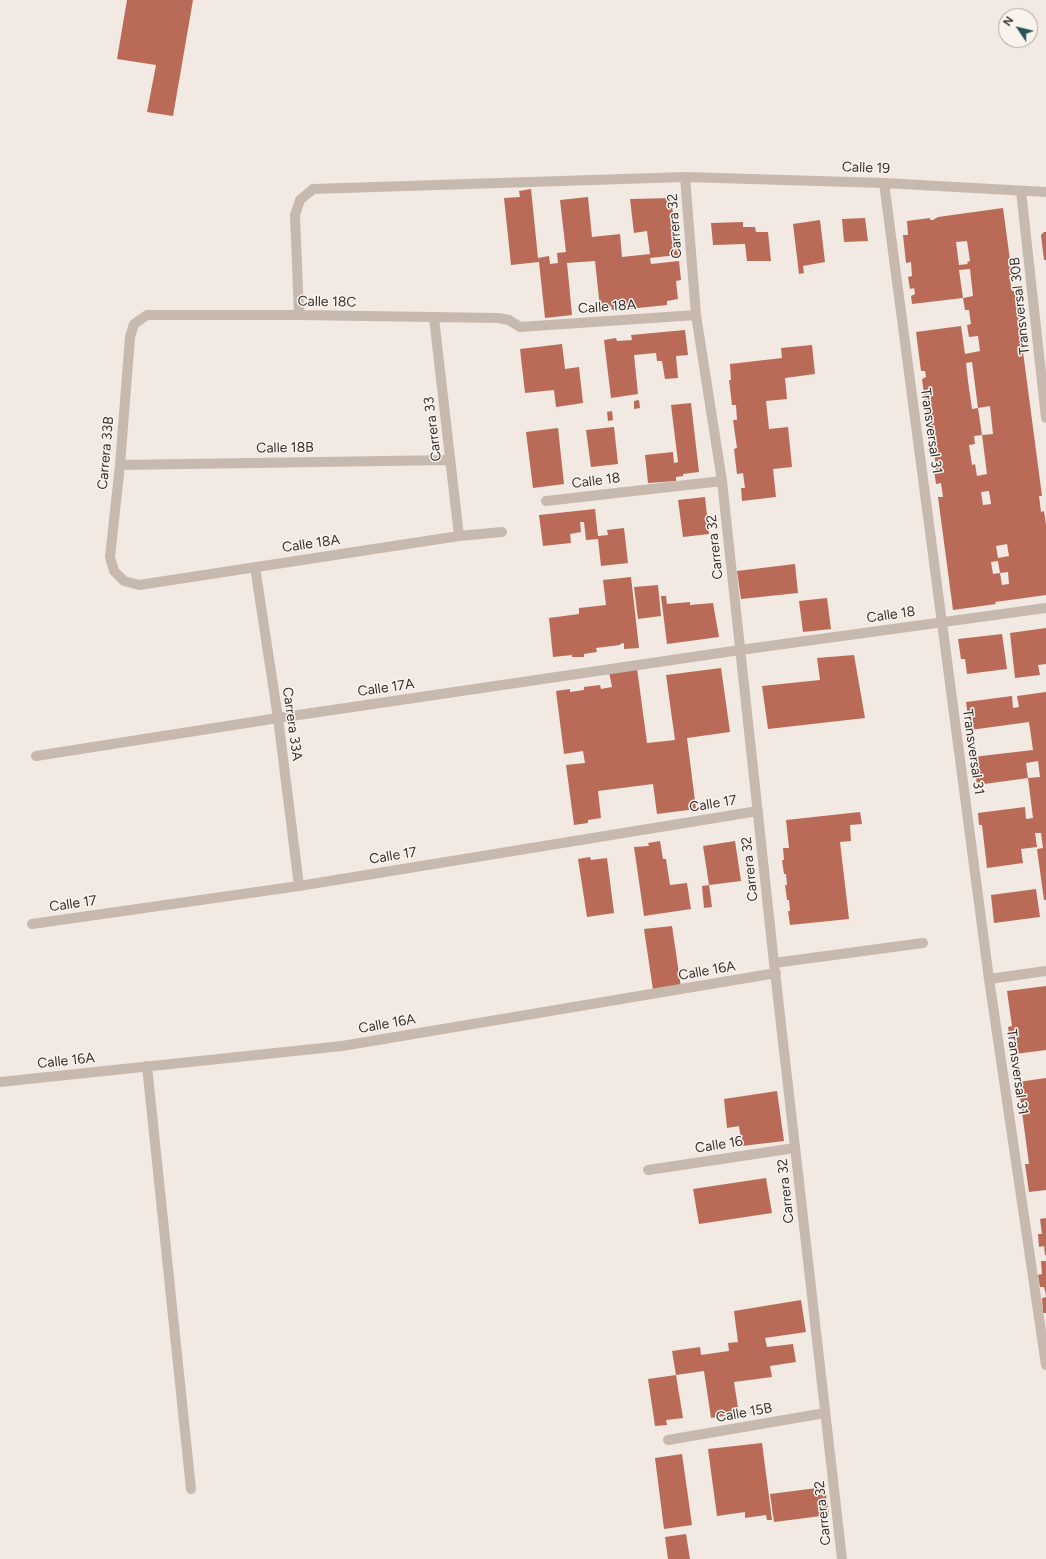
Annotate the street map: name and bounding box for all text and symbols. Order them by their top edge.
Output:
north arrow [998,8,1038,48]
text: N [1001,14,1016,29]
street label: Calle 19 [842,159,890,177]
street label: Carrera 32 [664,193,686,259]
street label: Transversal 30B [1007,256,1033,356]
street label: Calle 18C [297,293,357,311]
street label: Calle 18A [577,297,637,317]
street label: Transversal 31 [917,387,945,475]
street label: Carrera 33 [421,396,445,462]
street label: Carrera 33B [94,416,118,490]
street label: Calle 18B [256,439,314,457]
street label: Calle 18 [571,470,621,492]
street label: Carrera 32 [703,514,727,580]
street label: Calle 18A [281,532,341,556]
street label: Calle 18 [866,603,916,627]
street label: Calle 17A [356,676,416,700]
street label: Carrera 33A [279,686,305,762]
street label: Transversal 31 [959,708,987,796]
street label: Calle 17 [688,792,738,816]
street label: Carrera 32 [738,836,762,902]
street label: Calle 17 [368,844,418,868]
street label: Calle 17 [48,892,98,916]
street label: Calle 16A [677,958,737,984]
street label: Calle 16A [357,1011,417,1037]
street label: Transversal 31 [1003,1028,1031,1116]
street label: Calle 16A [36,1050,96,1072]
street label: Calle 16 [694,1133,744,1157]
street label: Carrera 32 [774,1158,798,1224]
street label: Calle 15B [715,1400,773,1426]
street label: Carrera 32 [811,1480,835,1546]

